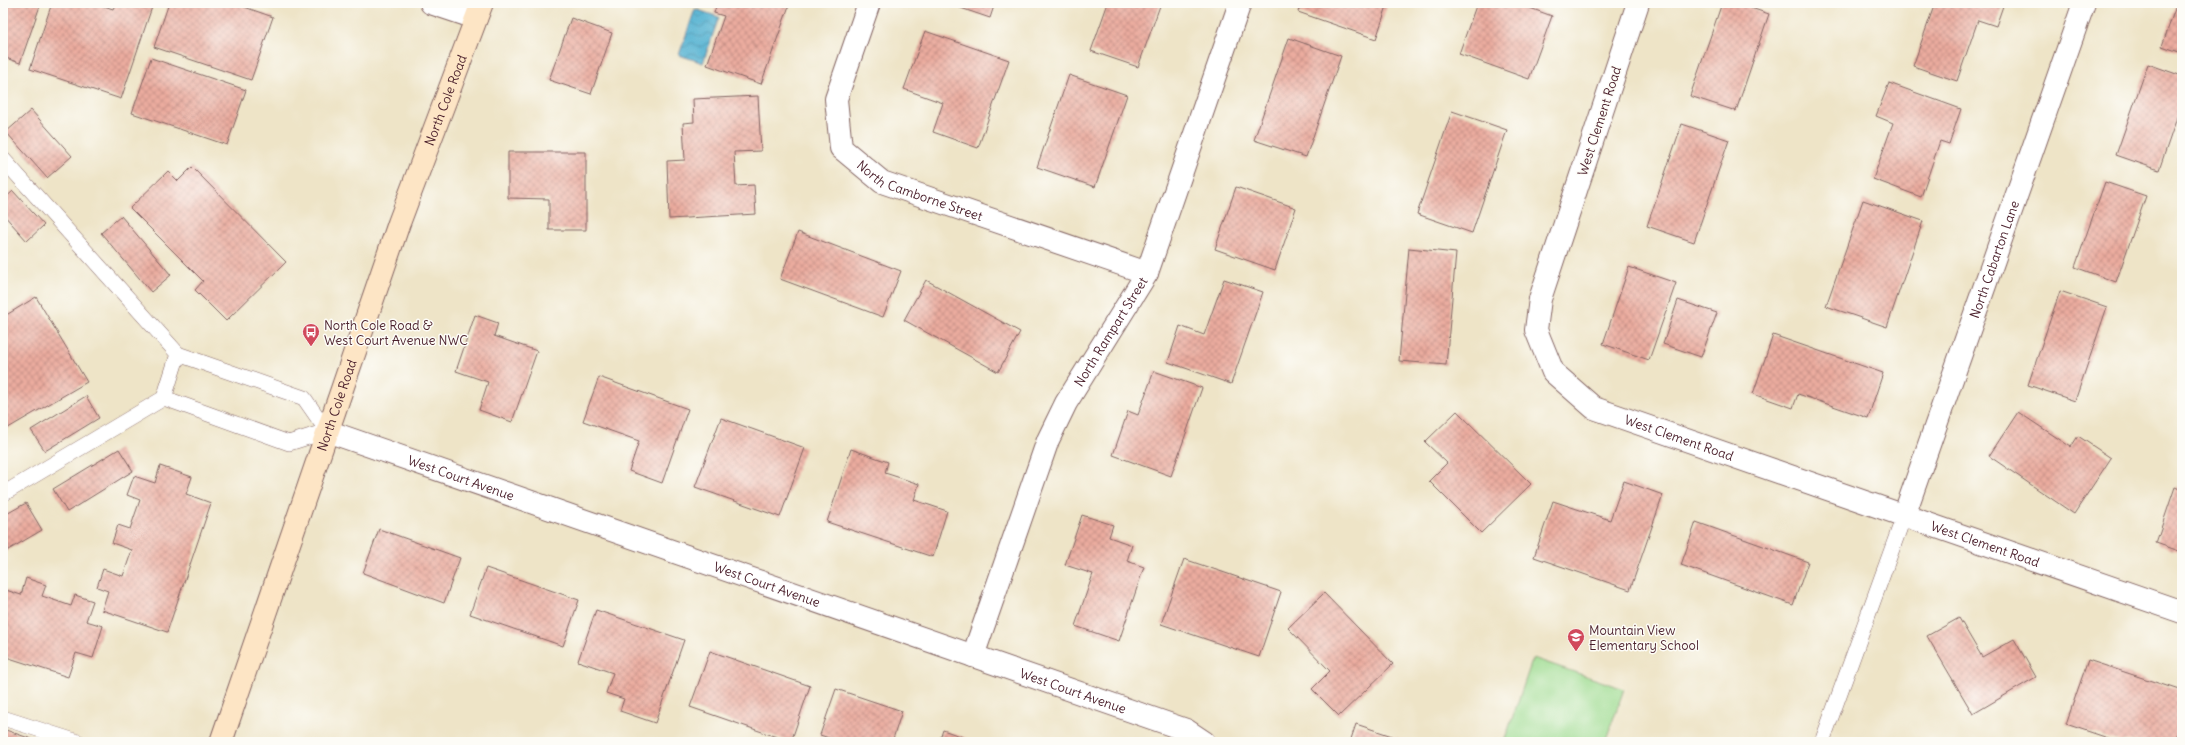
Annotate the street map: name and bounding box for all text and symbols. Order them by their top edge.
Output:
street label: North Cole Road [421,52,471,148]
street label: West Clement Road [1574,64,1625,178]
street label: North Camborne Street [853,157,985,225]
street label: North Cabarton Lane [1966,198,2023,321]
street label: North Rampart Street [1070,273,1152,390]
place label: North Cole Road & West Court Avenue NWC [324,317,468,349]
bus stop icon: North Cole Road & West Court Avenue NWC [301,322,321,347]
street label: North Cole Road [313,357,361,453]
street label: West Clement Road [1622,411,1736,465]
street label: West Court Avenue [405,452,516,505]
street label: West Clement Road [1928,517,2042,571]
street label: West Court Avenue [711,558,822,611]
place label: Mountain View Elementary School [1589,622,1699,654]
school or university icon: Mountain View Elementary School [1566,627,1586,652]
street label: West Court Avenue [1017,665,1128,718]

